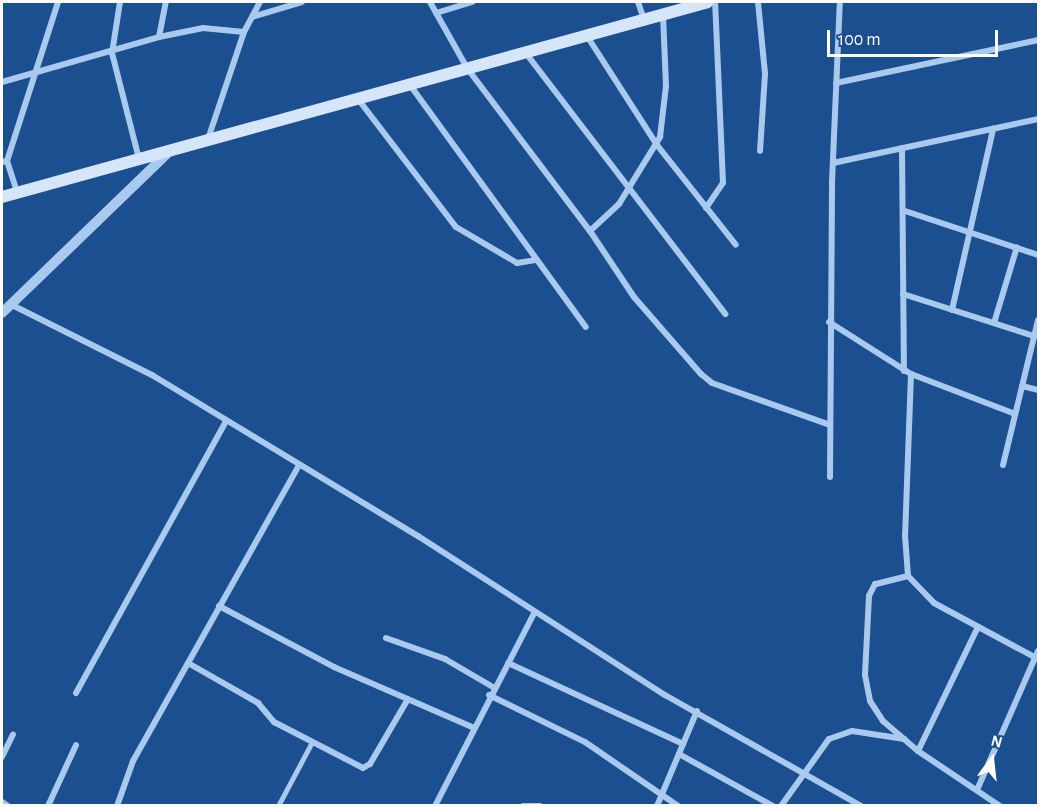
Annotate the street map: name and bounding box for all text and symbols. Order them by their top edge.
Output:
scale bar [830,18,1001,56]
text: 100 m [838,31,881,49]
north arrow [962,729,1022,789]
text: N [989,732,1004,751]

